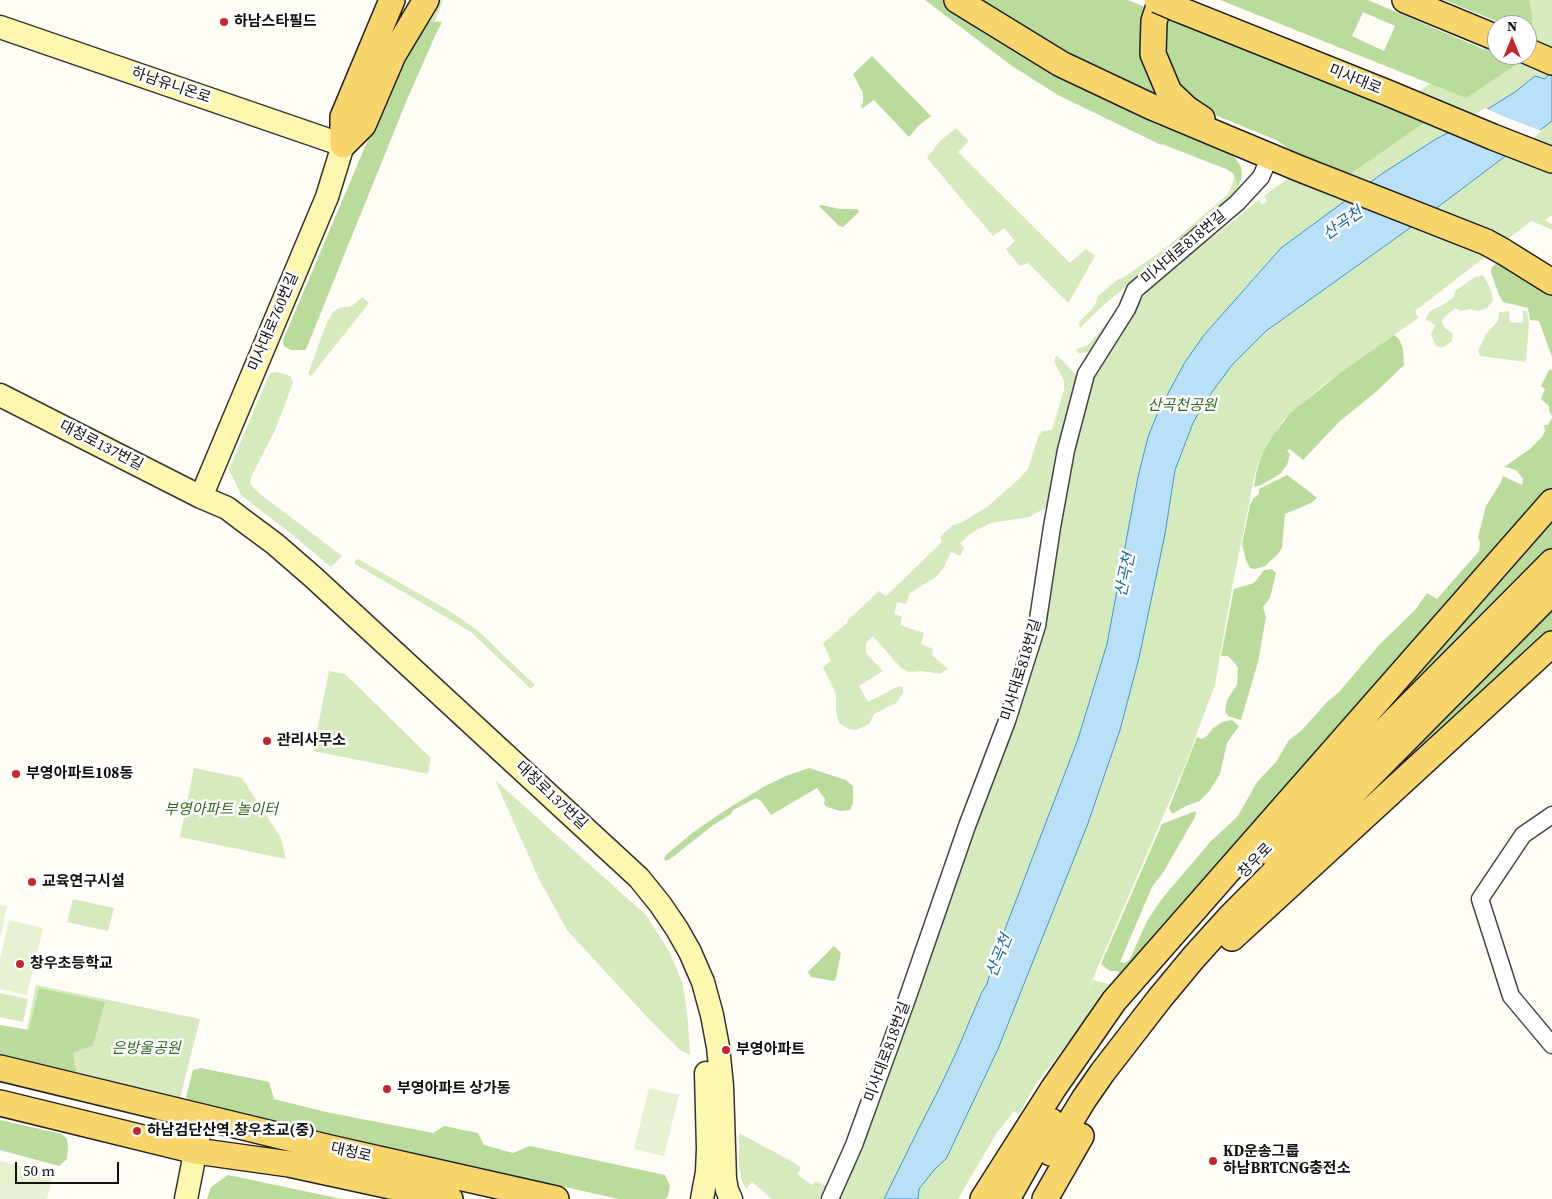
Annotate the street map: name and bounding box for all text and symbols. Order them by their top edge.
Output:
place label: 하남스타필드 [234,13,317,31]
north arrow [1487,15,1537,65]
marker: 하남스타필드 [218,16,230,28]
text: N [1507,16,1517,36]
street label: 미사대로 [1326,61,1384,99]
street label: 하남유니온로 [129,64,213,108]
water label: 산곡천 [1319,203,1367,245]
street label: 미사대로818번길 [1138,207,1230,289]
street label: 미사대로760번길 [245,270,303,374]
park label: 산곡천공원 [1148,397,1216,415]
street label: 대청로137번길 [56,417,146,475]
water label: 산곡천 [1112,551,1140,599]
street label: 미사대로818번길 [998,617,1046,723]
place label: 관리사무소 [277,732,346,750]
marker: 관리사무소 [261,735,273,747]
street label: 대청로137번길 [511,758,591,834]
place label: 부영아파트108동 [26,765,133,783]
marker: 부영아파트108동 [10,768,22,780]
park label: 부영아파트 놀이터 [164,801,278,819]
street label: 창우로 [1235,840,1277,882]
place label: 교육연구시설 [42,873,125,891]
marker: 교육연구시설 [26,876,38,888]
water label: 산곡천 [983,932,1017,980]
place label: 창우초등학교 [30,955,113,973]
marker: 창우초등학교 [14,958,26,970]
street label: 미사대로818번길 [862,999,914,1105]
park label: 은방울공원 [112,1040,180,1058]
place label: 부영아파트 [736,1041,805,1059]
marker: 부영아파트 [720,1044,732,1056]
place label: 부영아파트 상가동 [397,1080,511,1098]
marker: 부영아파트 상가동 [381,1083,393,1095]
place label: 하남검단산역.창우초교(중) [147,1122,315,1140]
marker: 하남검단산역.창우초교(중) [131,1125,143,1137]
street label: 대청로 [329,1140,373,1166]
place label: KD운송그룹 하남BRTCNG충전소 [1223,1143,1350,1178]
scale bar [18,1152,121,1184]
marker: KD운송그룹 하남BRTCNG충전소 [1207,1155,1219,1167]
text: 50 m [23,1160,55,1181]

